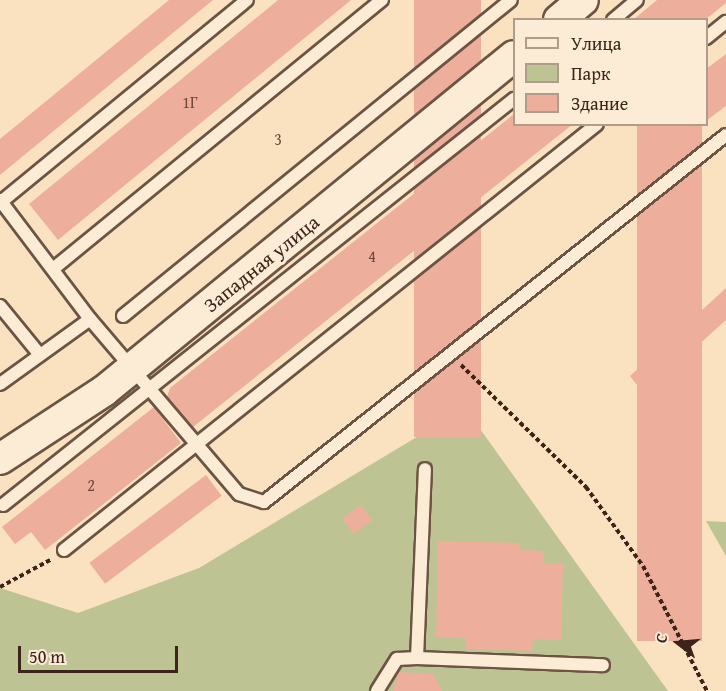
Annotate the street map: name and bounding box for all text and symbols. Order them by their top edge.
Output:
legend [513,18,708,126]
text: Улица [571,30,621,57]
text: Парк [571,60,610,87]
text: Здание [571,90,628,117]
house number: 1Г [182,92,198,112]
house number: 3 [274,129,282,149]
street label: Западная улица [199,209,323,317]
house number: 4 [368,246,376,266]
house number: 2 [87,475,95,495]
north arrow [648,613,708,673]
text: С [648,630,673,646]
scale bar [21,634,182,672]
text: 50 m [29,643,65,670]

